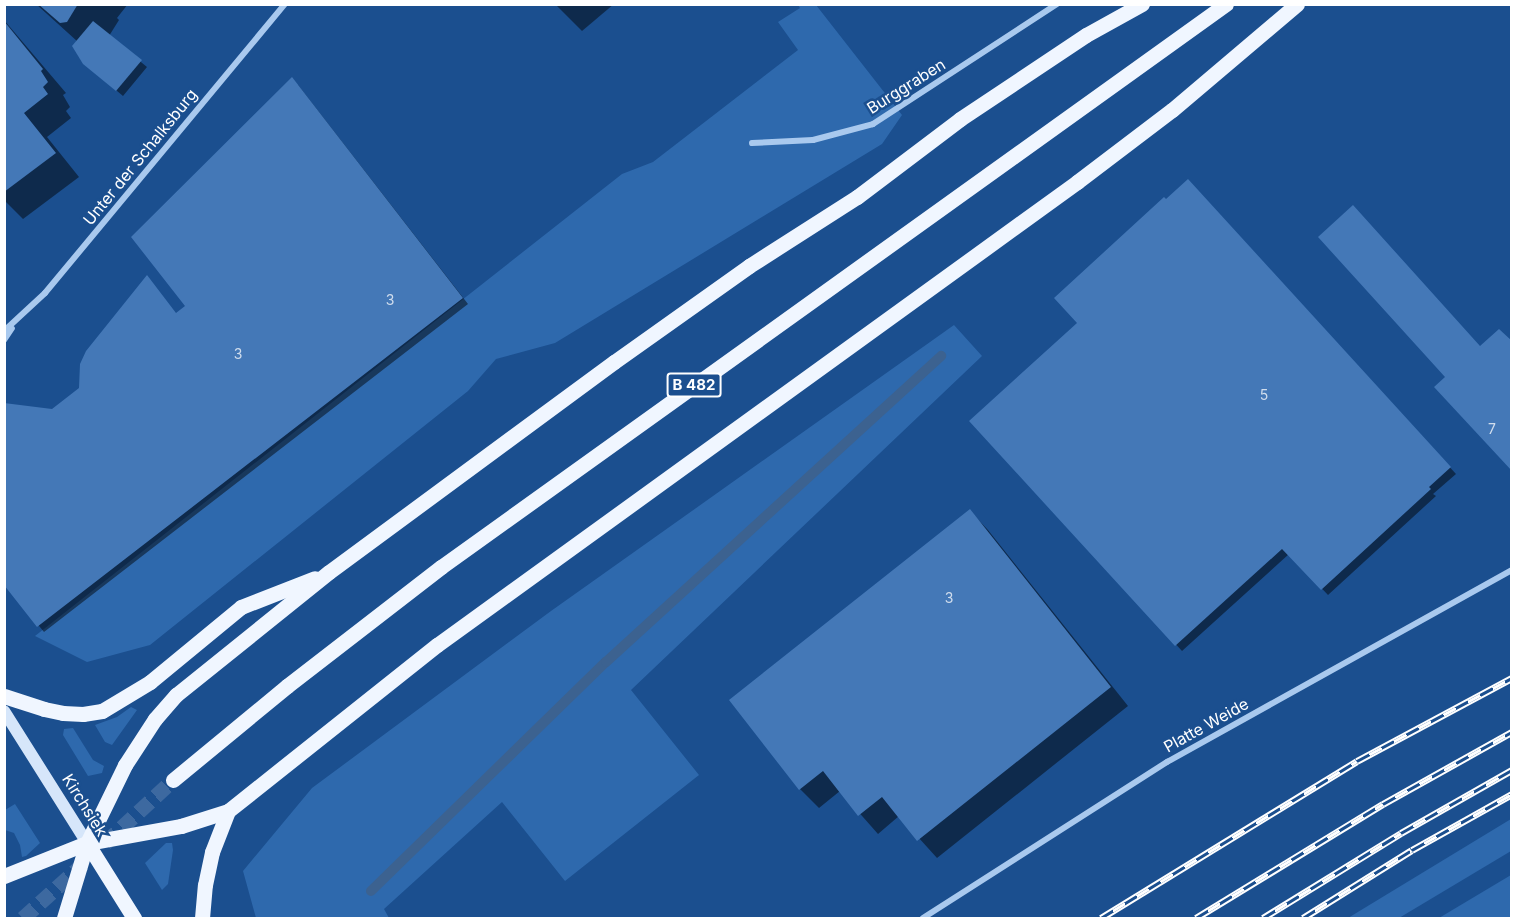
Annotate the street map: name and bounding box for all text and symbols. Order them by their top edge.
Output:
street label: Burggraben [863,54,949,118]
street label: Unter der Schalksburg [79,85,201,229]
house number: 3 [386,292,394,308]
house number: 3 [234,346,242,362]
road number: B 482 [666,373,722,397]
house number: 5 [1260,387,1268,403]
house number: 7 [1488,421,1496,437]
house number: 3 [945,590,953,606]
street label: Platte Weide [1160,694,1252,756]
street label: Kirchsiek [58,770,112,840]

